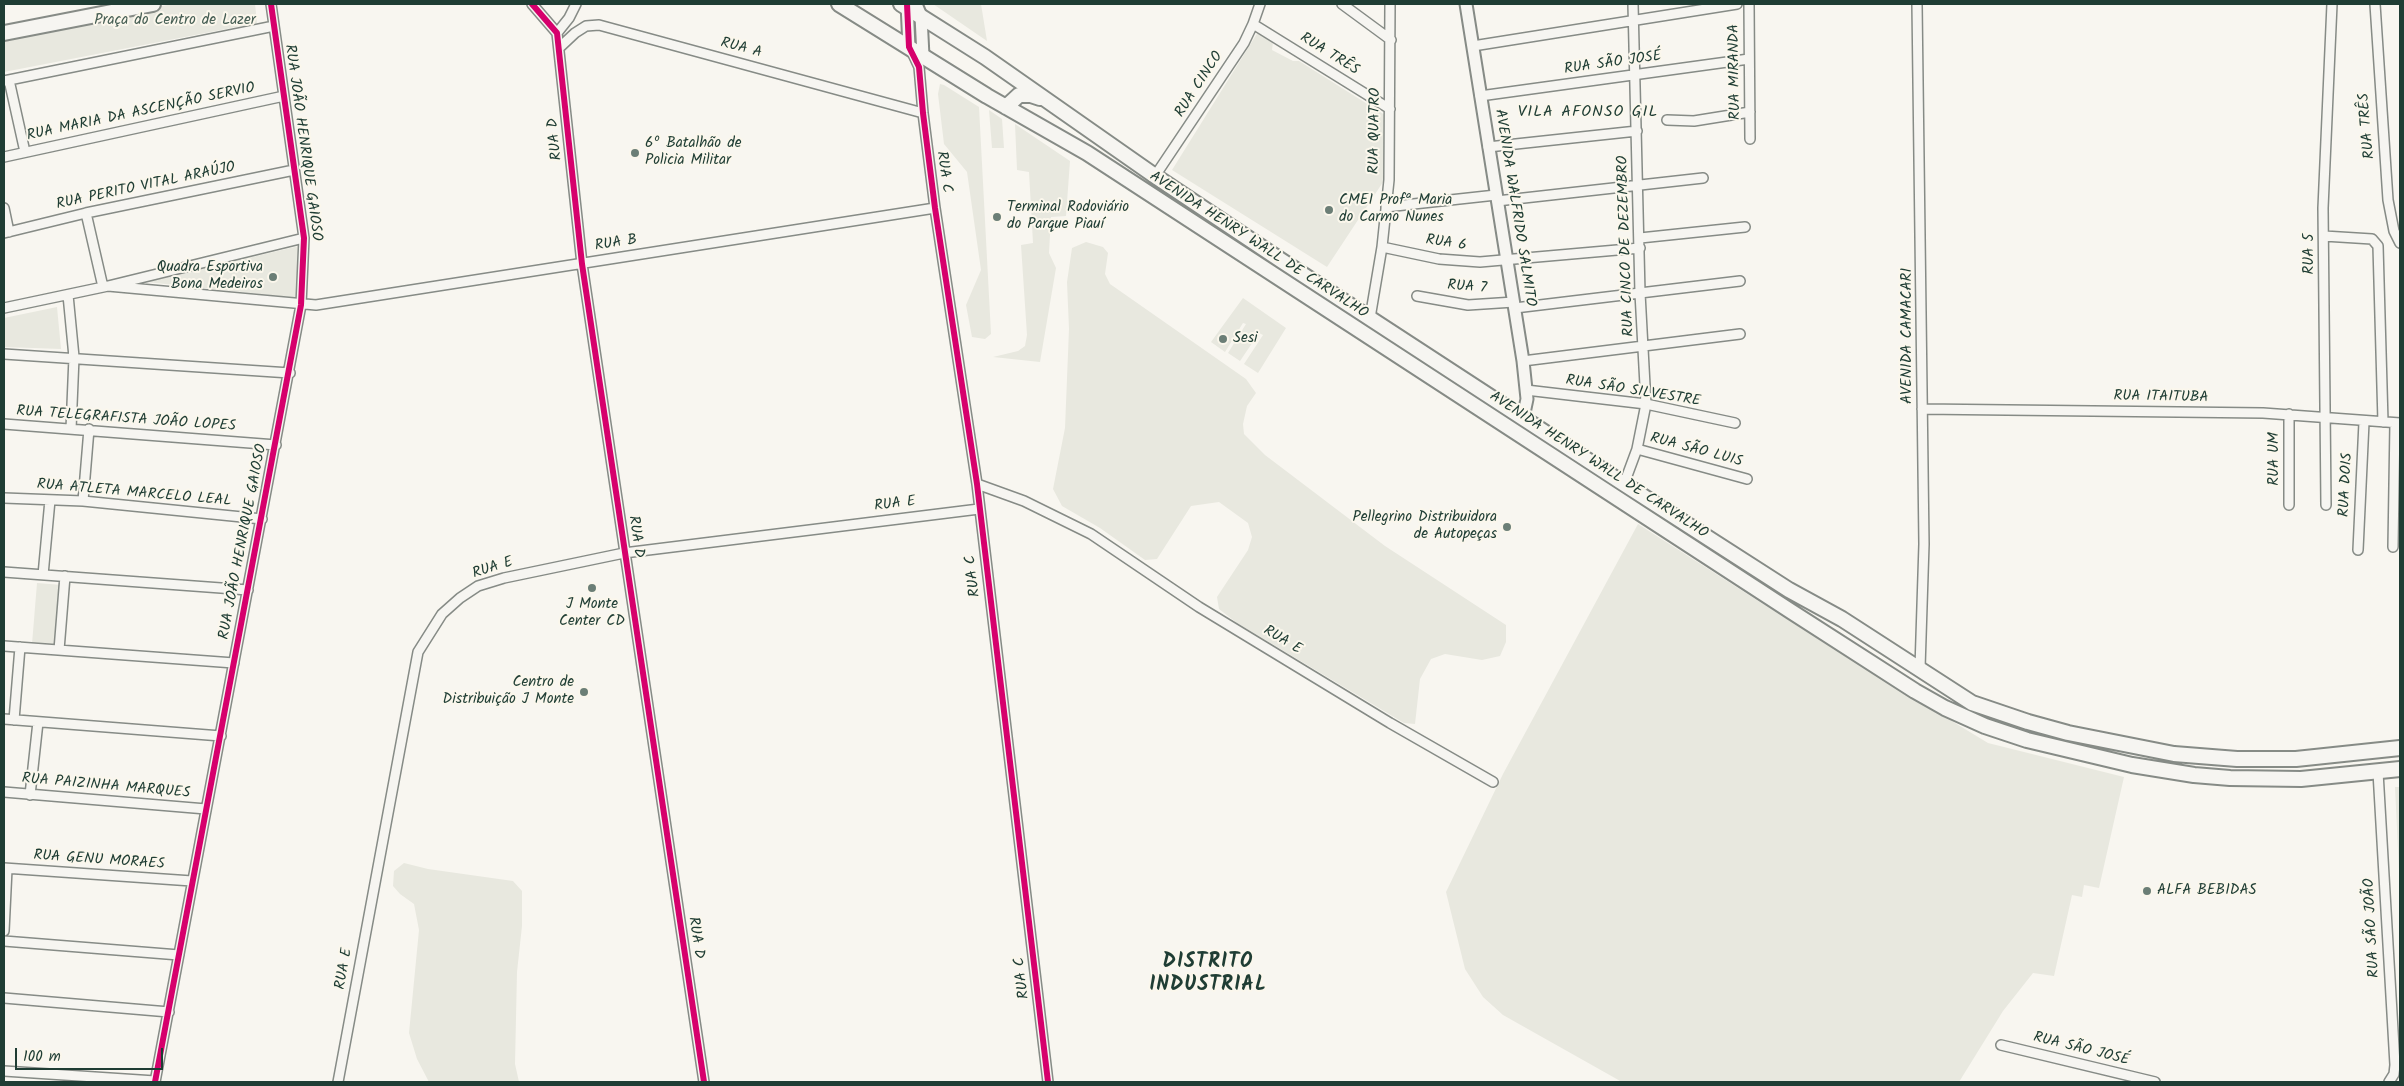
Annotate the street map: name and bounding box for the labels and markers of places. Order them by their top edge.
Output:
place label: 6º Batalhão de Policia Militar [645,135,741,170]
marker: 6º Batalhão de Policia Militar [629,147,641,159]
place label: CMEI Profª Maria do Carmo Nunes [1339,192,1452,227]
place label: Terminal Rodoviário do Parque Piauí [1007,199,1129,234]
marker: CMEI Profª Maria do Carmo Nunes [1323,204,1335,216]
marker: Terminal Rodoviário do Parque Piauí [991,211,1003,223]
place label: Quadra Esportiva Bona Medeiros [157,259,263,294]
marker: Quadra Esportiva Bona Medeiros [267,271,279,283]
place label: Sesi [1233,330,1258,348]
marker: Sesi [1217,333,1229,345]
place label: Pellegrino Distribuidora de Autopeças [1353,509,1497,544]
marker: Pellegrino Distribuidora de Autopeças [1501,521,1513,533]
marker: J Monte Center CD [586,582,598,594]
place label: J Monte Center CD [559,596,625,631]
place label: Centro de Distribuição J Monte [443,674,574,709]
marker: Centro de Distribuição J Monte [578,686,590,698]
place label: ALFA BEBIDAS [2157,882,2257,900]
marker: ALFA BEBIDAS [2141,885,2153,897]

